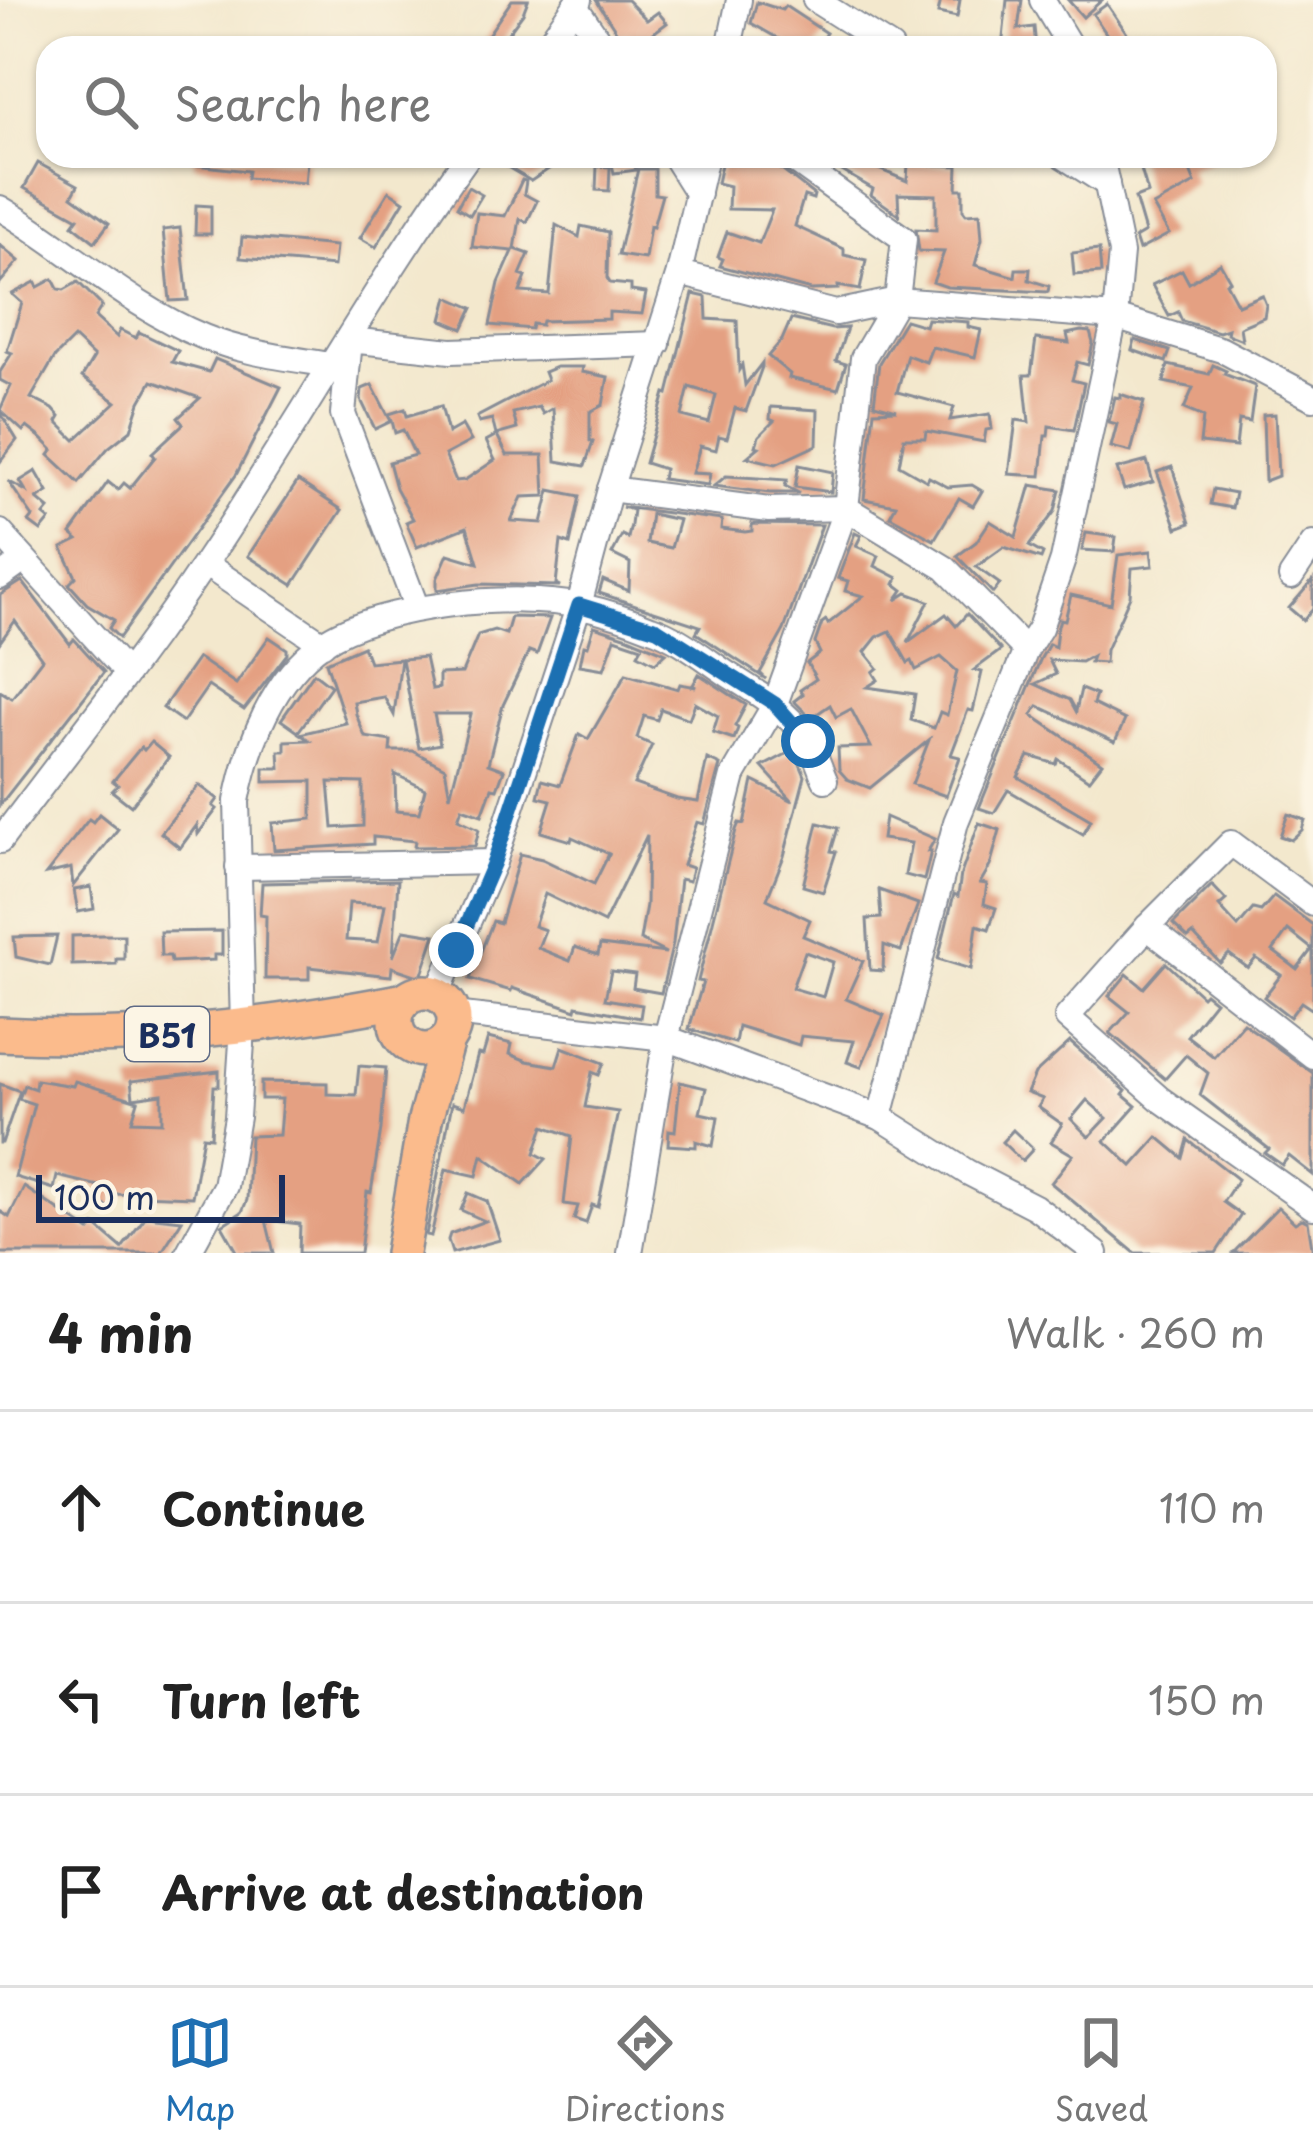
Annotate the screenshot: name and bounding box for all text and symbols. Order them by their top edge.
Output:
search box [36,36,1277,168]
text: Search here [174,68,431,136]
icon: search [78,69,144,135]
route start [781,714,835,768]
route end [429,923,483,977]
road number: B51 [125,1007,209,1061]
scale bar [36,1169,285,1222]
text: 100 m [54,1171,155,1221]
text: 4 min [48,1293,193,1370]
text: Walk · 260 m [1006,1302,1265,1361]
text: Continue [162,1473,365,1541]
icon: ahead [48,1474,114,1540]
text: 110 m [1159,1477,1265,1536]
text: Turn left [162,1665,361,1733]
icon: left [48,1666,114,1732]
text: 150 m [1148,1669,1265,1728]
text: Arrive at destination [162,1857,645,1925]
icon: arrive [48,1858,114,1924]
tab: Map [165,2010,235,2132]
tab: Directions [565,2010,725,2132]
tab: Saved [1055,2010,1148,2132]

